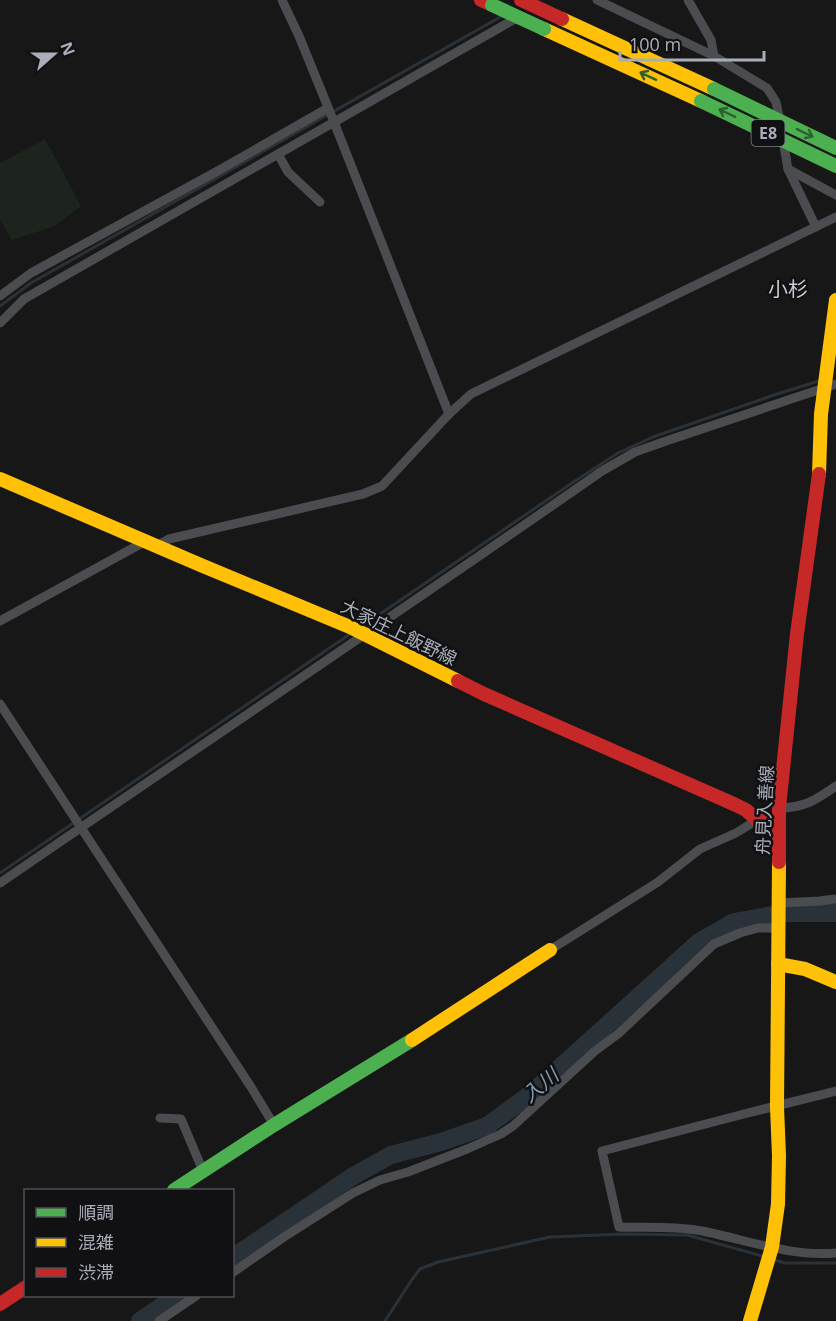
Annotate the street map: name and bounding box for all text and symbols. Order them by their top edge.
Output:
north arrow [24,24,84,84]
scale bar [620,24,764,62]
text: 100 m [629,32,681,56]
text: N [55,39,81,59]
one-way arrow [639,70,657,82]
one-way arrow [718,106,736,118]
road number: E8 [752,120,784,146]
one-way arrow [795,128,813,140]
district label: 小杉 [768,275,808,302]
street label: 大家庄上飯野線 [337,594,461,670]
street label: 舟見入善線 [750,764,778,856]
water label: 入川 [516,1061,566,1108]
legend [24,1189,234,1297]
text: 順調 [78,1200,114,1224]
text: 混雑 [78,1230,114,1254]
text: 渋滞 [78,1260,114,1284]

